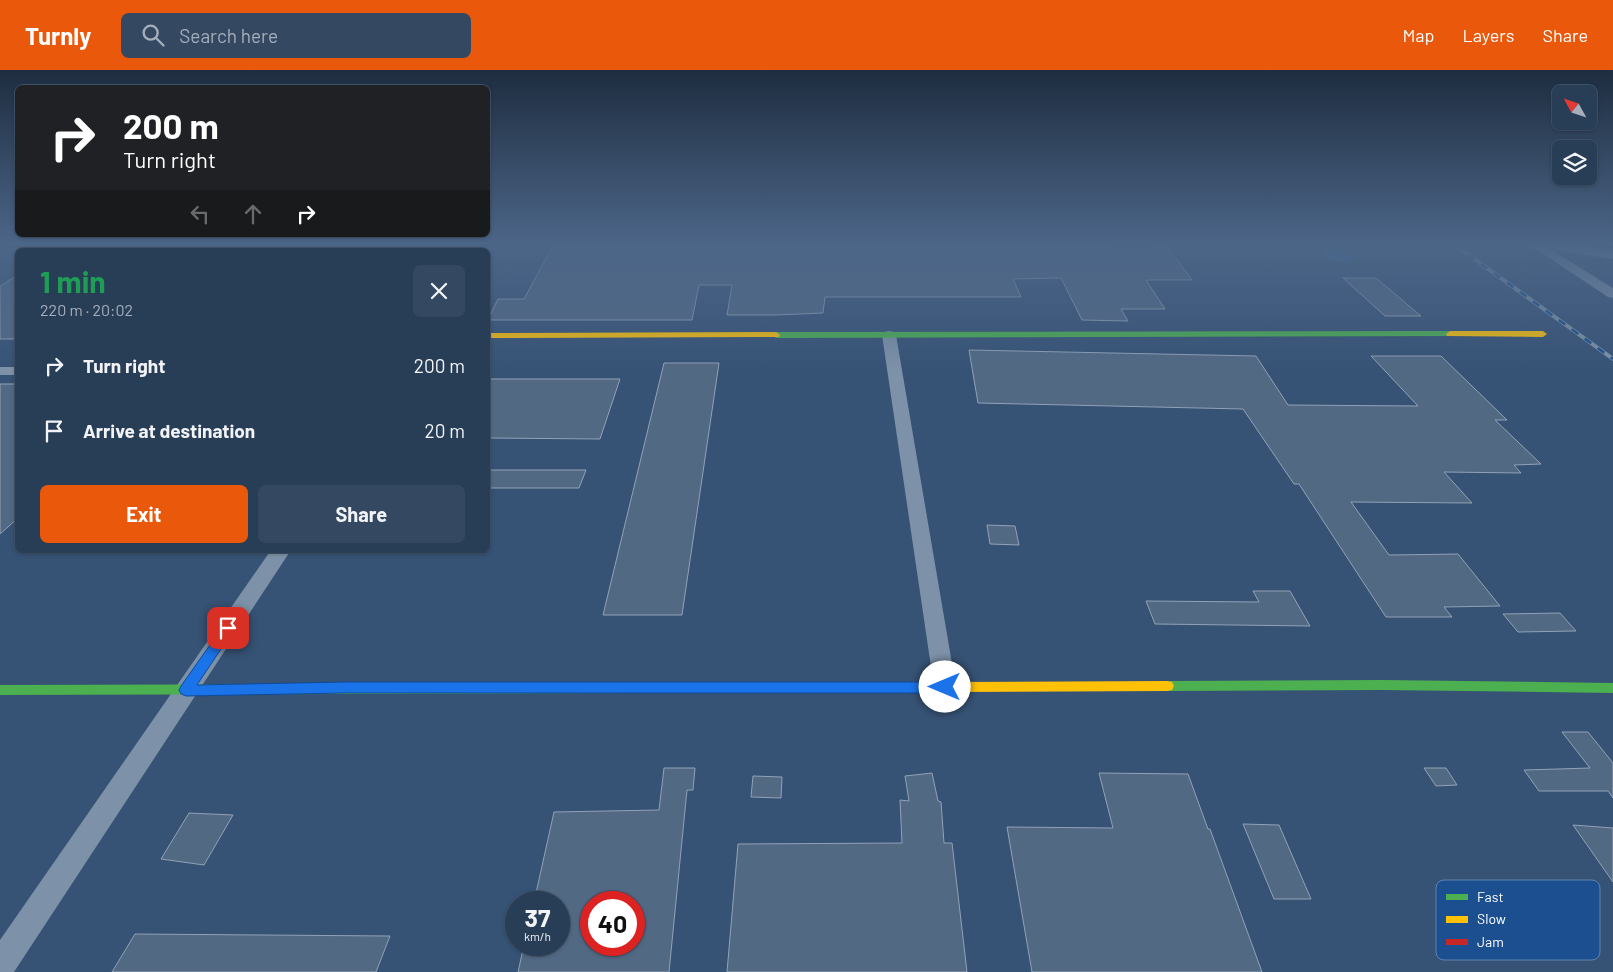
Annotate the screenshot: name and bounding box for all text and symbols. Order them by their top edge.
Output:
search box [121,13,471,58]
text: Turnly [25,21,91,50]
icon: search [139,21,167,49]
text: Search here [179,24,278,47]
text: Map [1402,24,1434,46]
text: Layers [1462,24,1515,46]
text: Share [1543,24,1588,46]
north arrow [1552,85,1598,130]
map controls [1552,85,1597,185]
text: 200 m [123,104,219,146]
icon: right [40,105,105,170]
button: layers [1552,140,1597,185]
text: Turn right [123,146,216,172]
icon: left [186,200,214,228]
icon: ahead [239,200,267,228]
icon: right [292,200,320,228]
text: 1 min [40,263,106,299]
button: close [413,265,465,317]
text: 220 m · 20:02 [40,300,133,319]
icon: right [40,352,68,380]
text: Turn right [83,354,165,377]
text: 200 m [414,354,465,377]
icon: arrive [40,417,68,445]
text: Arrive at destination [83,419,255,442]
text: 20 m [425,419,465,442]
button: Exit [40,485,248,543]
button: Share [258,485,465,543]
pin [207,607,249,649]
icon: arrive [214,614,242,642]
position arrow [918,660,970,712]
legend [1436,880,1600,960]
text: Fast [1477,888,1503,905]
speed limit sign: 40 [580,891,645,956]
text: 37 [525,902,550,932]
text: Slow [1477,910,1506,927]
text: km/h [524,929,551,943]
text: Jam [1477,933,1504,950]

